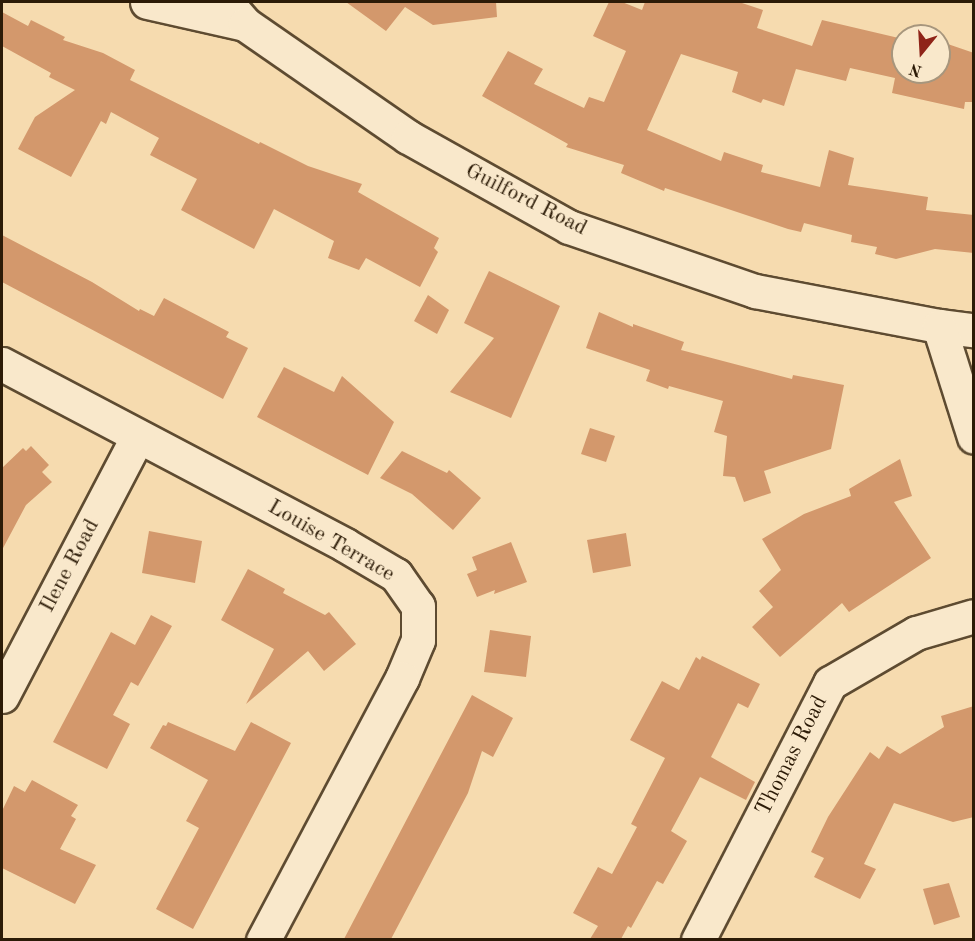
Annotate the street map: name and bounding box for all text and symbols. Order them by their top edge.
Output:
north arrow [891,24,951,84]
text: N [908,60,924,79]
street label: Guilford Road [461,158,591,242]
street label: Louise Terrace [263,494,399,588]
street label: Ilene Road [34,515,106,617]
street label: Thomas Road [750,691,834,821]

